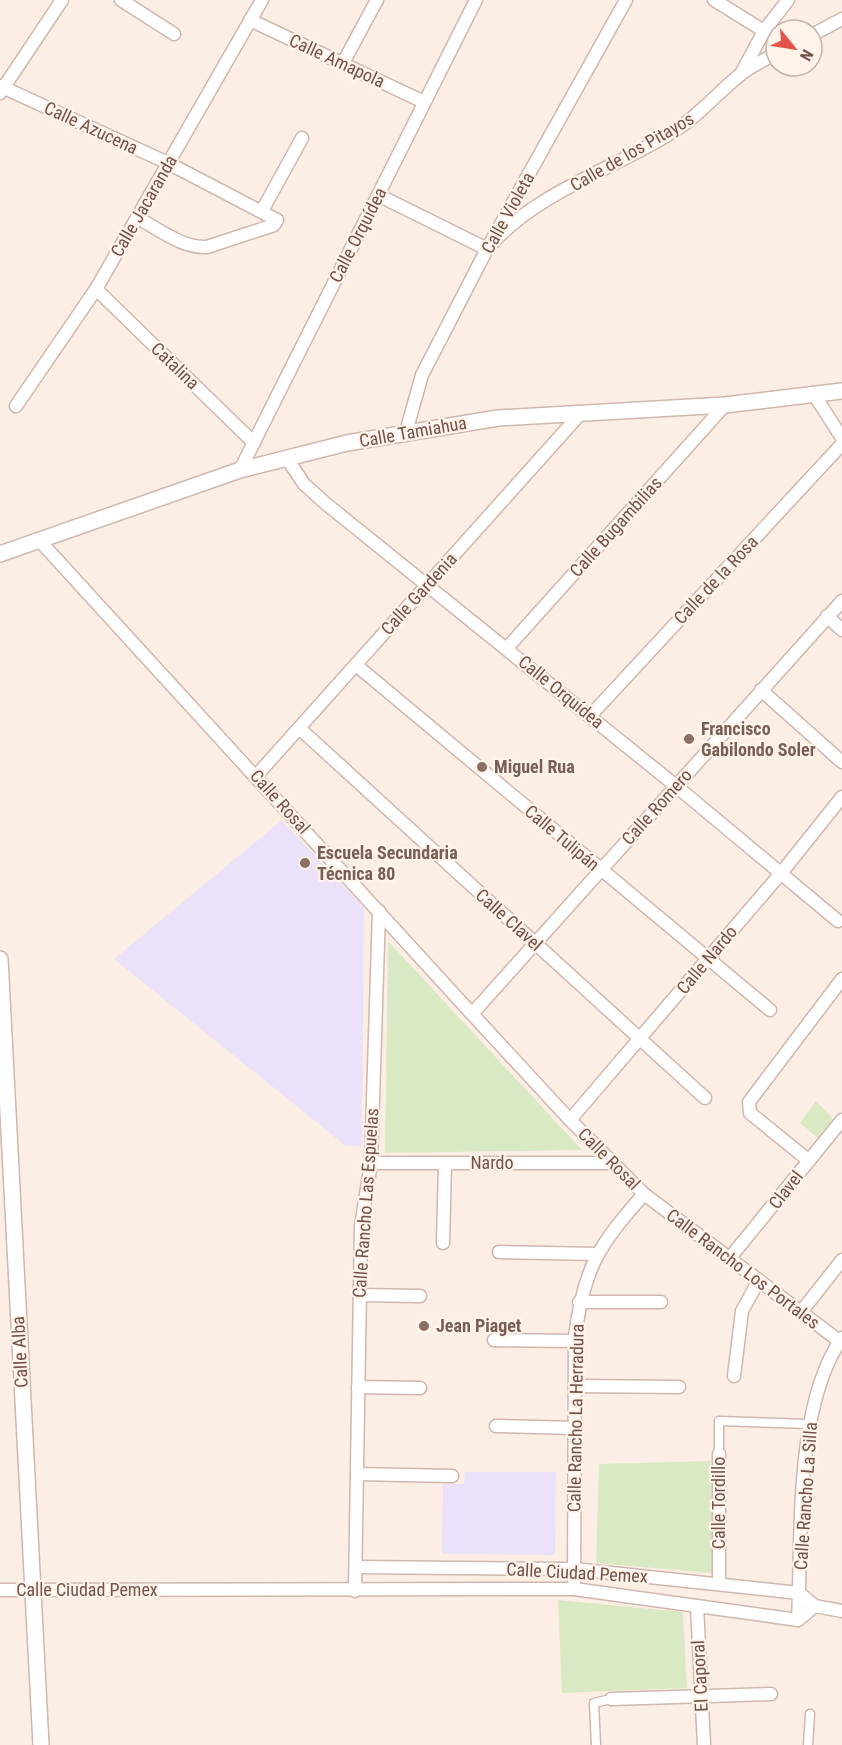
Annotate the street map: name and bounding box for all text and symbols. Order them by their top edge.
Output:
north arrow [764,18,824,78]
street label: Calle Amapola [286,29,388,92]
text: N [796,46,817,64]
street label: Calle Azucena [41,97,141,158]
street label: Calle de los Pitayos [566,108,697,195]
street label: Calle Jacaranda [106,151,181,260]
street label: Calle Violeta [477,169,538,257]
street label: Calle Orquídea [325,184,390,286]
street label: Catalina [147,338,204,393]
street label: Calle Tamiahua [358,412,468,451]
street label: Calle Bugambilias [565,472,666,581]
street label: Calle de la Rosa [669,531,762,628]
street label: Calle Gardenia [376,548,461,639]
street label: Calle Orquídea [514,651,608,732]
place label: Francisco Gabilondo Soler [701,718,816,760]
marker: Francisco Gabilondo Soler [682,732,696,746]
place label: Miguel Rua [494,756,575,777]
marker: Miguel Rua [475,760,489,774]
street label: Calle Romero [617,764,696,849]
street label: Calle Rosal [246,765,315,838]
street label: Calle Tulipán [521,800,604,875]
place label: Escuela Secundaria Técnica 80 [317,842,458,884]
marker: Escuela Secundaria Técnica 80 [298,856,312,870]
street label: Calle Clavel [472,884,547,955]
street label: Calle Nardo [672,921,741,998]
street label: Calle Rancho Las Espuelas [348,1107,383,1299]
street label: Calle Rosal [574,1123,645,1194]
street label: Nardo [470,1152,514,1173]
street label: Clavel [764,1166,807,1213]
street label: Calle Rancho Los Portales [663,1204,824,1333]
place label: Jean Piaget [436,1315,522,1336]
street label: Calle Alba [7,1316,32,1388]
marker: Jean Piaget [417,1319,431,1333]
street label: Calle Rancho La Herradura [563,1324,588,1512]
street label: Calle Rancho La Silla [790,1421,821,1571]
street label: Calle Tordillo [708,1457,729,1549]
street label: Calle Ciudad Pemex [506,1558,648,1587]
street label: Calle Ciudad Pemex [16,1579,158,1600]
street label: El Caporal [687,1640,712,1712]

